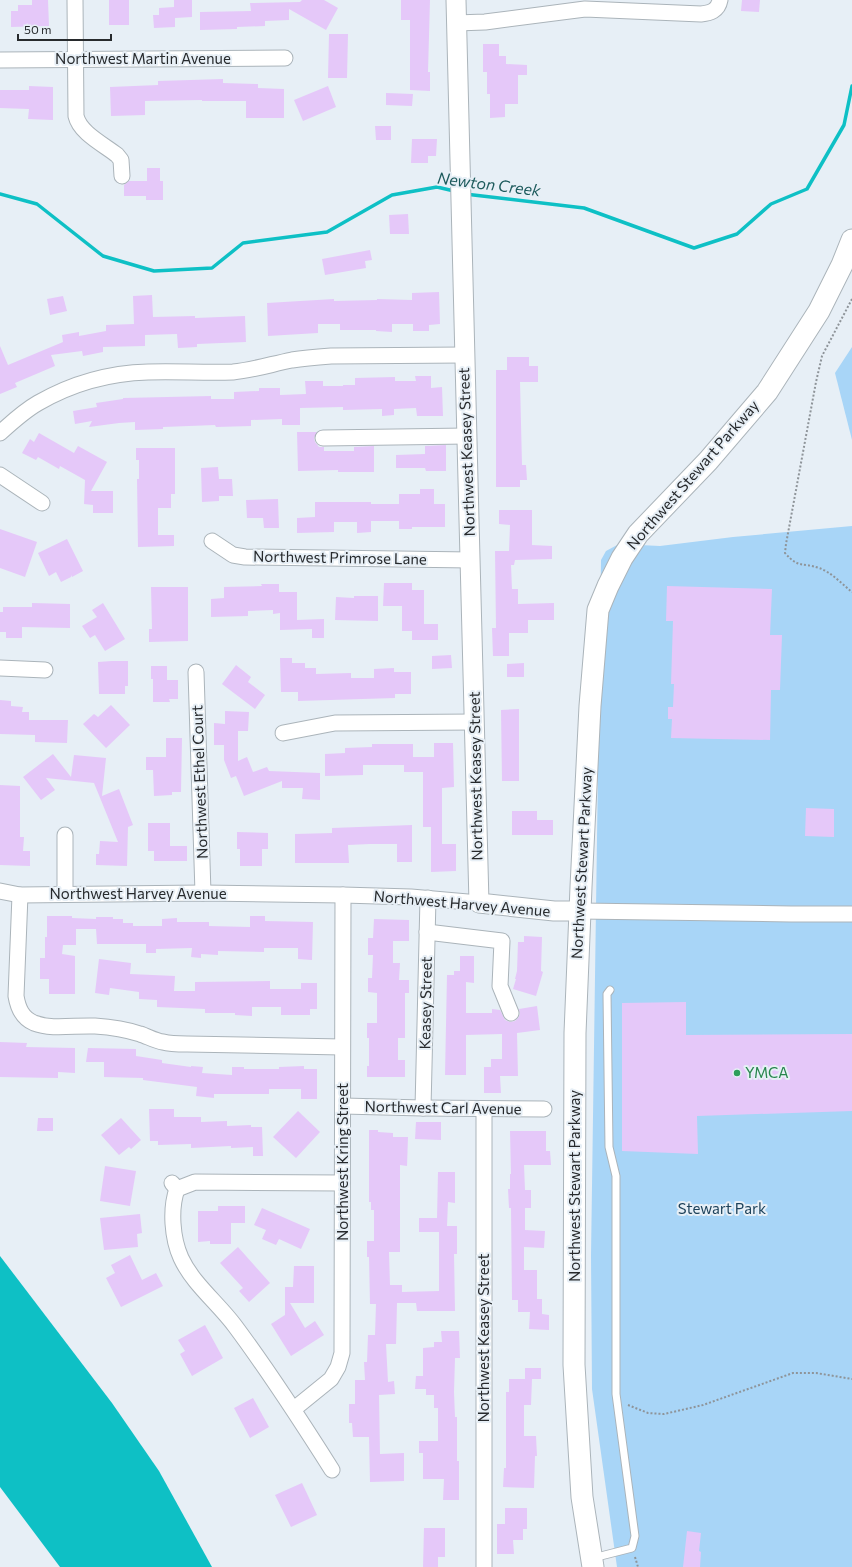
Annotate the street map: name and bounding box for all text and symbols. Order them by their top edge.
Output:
scale bar [18,16,111,42]
text: 50 m [24,22,52,36]
street label: Northwest Martin Avenue [55,49,231,67]
water label: Newton Creek [436,168,542,199]
street label: Northwest Keasey Street [454,367,478,537]
street label: Northwest Stewart Parkway [622,396,762,553]
street label: Northwest Primrose Lane [253,546,427,568]
street label: Northwest Keasey Street [465,691,485,861]
street label: Northwest Ethel Court [187,705,211,859]
street label: Northwest Stewart Parkway [567,766,595,959]
street label: Northwest Harvey Avenue [49,884,227,902]
street label: Northwest Harvey Avenue [373,886,551,920]
street label: Keasey Street [415,956,435,1050]
place label: YMCA [745,1063,789,1081]
marker: YMCA [732,1068,742,1078]
street label: Northwest Kring Street [333,1083,351,1241]
street label: Northwest Stewart Parkway [565,1090,583,1282]
street label: Northwest Carl Avenue [364,1097,522,1117]
park label: Stewart Park [678,1199,766,1217]
street label: Northwest Keasey Street [474,1253,492,1423]

